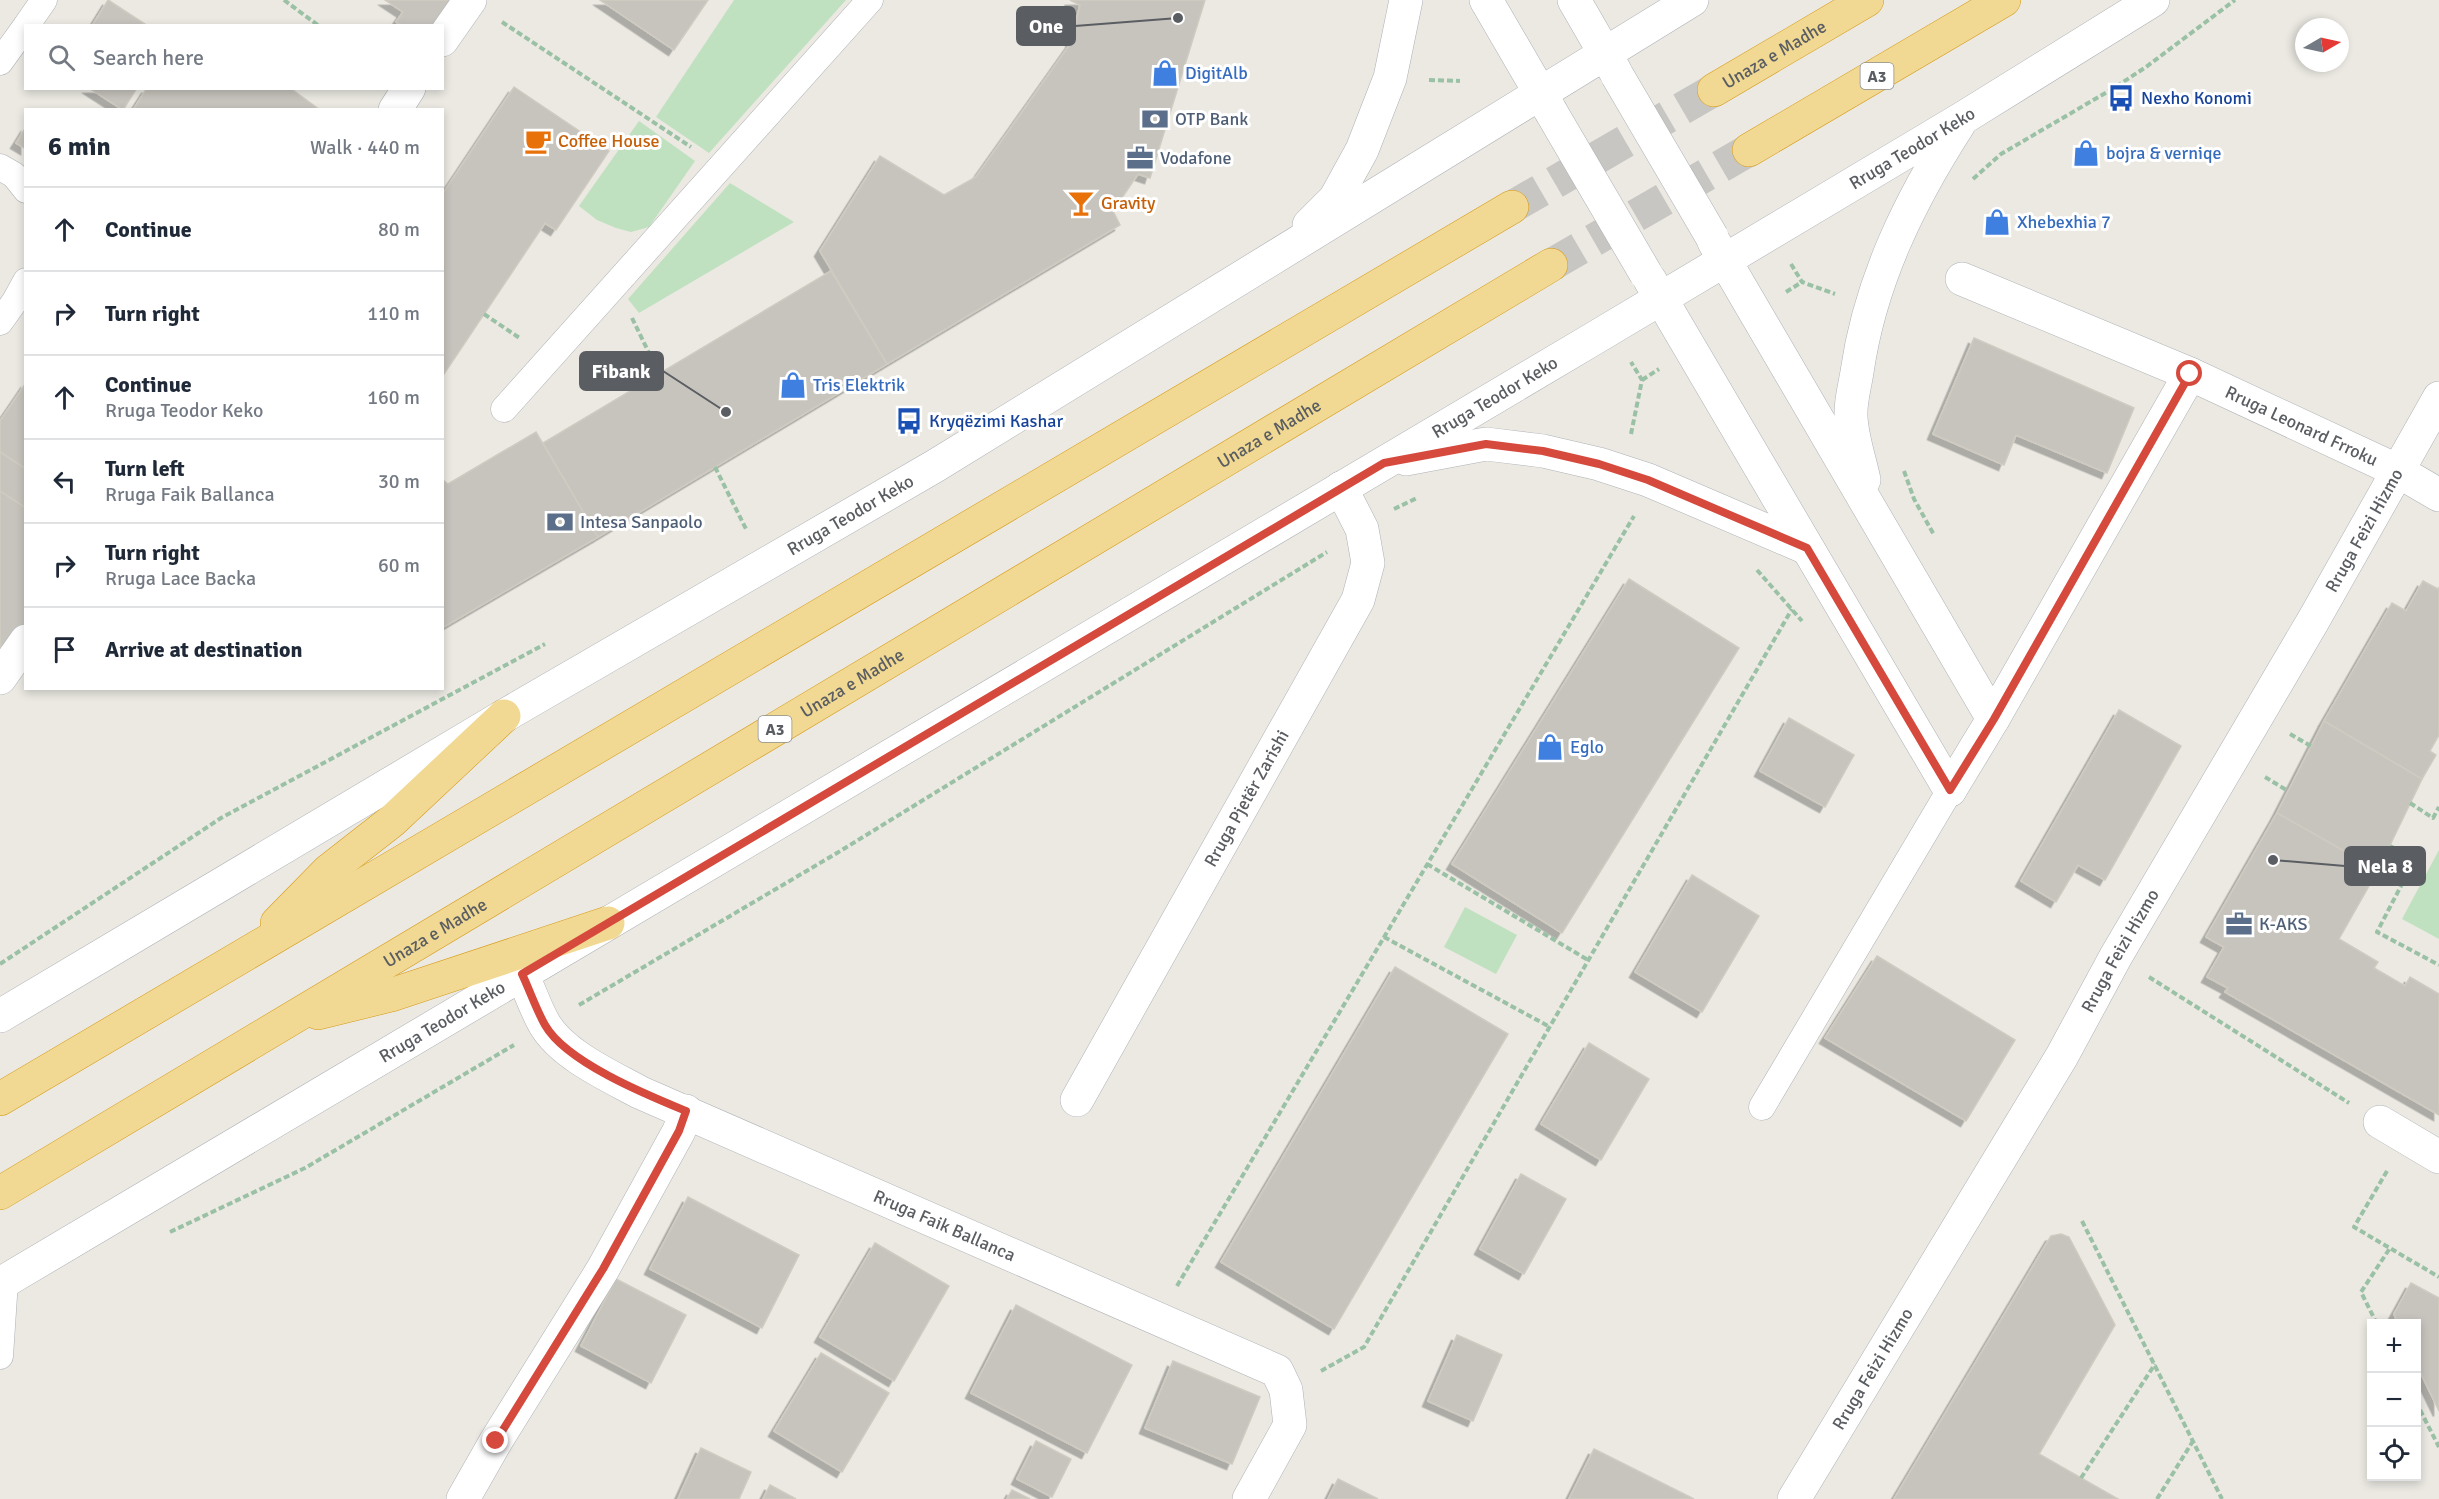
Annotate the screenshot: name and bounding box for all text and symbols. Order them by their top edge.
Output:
callout: One [1017,7,1075,45]
text: One [1029,14,1063,39]
street label: Unaza e Madhe [1718,15,1830,94]
north arrow [2295,18,2349,72]
search box [24,24,444,90]
icon: search [45,41,78,74]
text: Search here [93,44,204,71]
shop icon: DigitAlb [1150,58,1180,88]
place label: DigitAlb [1185,62,1248,84]
road number: A3 [1860,63,1894,89]
bus stop icon: Nexho Konomi [2106,83,2136,113]
place label: Nexho Konomi [2141,87,2252,109]
street label: Rruga Teodor Keko [1845,102,1979,194]
bank icon: OTP Bank [1140,104,1170,134]
place label: OTP Bank [1175,108,1248,130]
cafe icon: Coffee House [523,126,553,156]
place label: Coffee House [558,130,660,152]
text: 6 min [48,131,111,163]
text: Walk · 440 m [310,135,420,160]
shop icon: bojra & verniqe [2071,138,2101,168]
place label: bojra & verniqe [2106,142,2221,164]
office icon: Vodafone [1125,143,1155,173]
place label: Vodafone [1160,147,1232,169]
bar icon: Gravity [1066,188,1096,218]
place label: Gravity [1101,192,1156,214]
shop icon: Xhebexhia 7 [1982,207,2012,237]
place label: Xhebexhia 7 [2017,211,2111,233]
icon: ahead [48,213,81,246]
text: Continue [105,216,192,243]
text: 80 m [378,217,420,242]
icon: right [48,297,81,330]
text: Turn right [105,300,200,327]
text: 110 m [367,301,420,326]
street label: Rruga Teodor Keko [1428,351,1562,443]
callout: Fibank [580,352,663,390]
text: Fibank [591,359,651,384]
route start [2176,360,2202,386]
shop icon: Tris Elektrik [778,370,808,400]
text: Continue [105,371,192,398]
place label: Tris Elektrik [813,374,905,396]
icon: ahead [48,381,81,414]
street label: Rruga Leonard Frroku [2222,381,2381,471]
text: 160 m [367,385,420,410]
street label: Unaza e Madhe [1213,394,1325,473]
text: Rruga Teodor Keko [105,398,263,423]
bus stop icon: Kryqëzimi Kashar [894,406,924,436]
place label: Kryqëzimi Kashar [929,410,1063,432]
text: Turn left [105,455,185,482]
icon: left [48,465,81,498]
street label: Rruga Feizi Hizmo [2321,465,2408,596]
text: 30 m [378,469,420,494]
street label: Rruga Teodor Keko [783,470,918,560]
text: Rruga Faik Ballanca [105,482,275,507]
bank icon: Intesa Sanpaolo [545,507,575,537]
place label: Intesa Sanpaolo [580,511,703,533]
text: Turn right [105,539,200,566]
icon: right [48,549,81,582]
text: 60 m [378,553,420,578]
text: Rruga Lace Backa [105,566,256,591]
icon: arrive [48,633,81,666]
text: Arrive at destination [105,636,302,663]
street label: Unaza e Madhe [796,644,908,723]
road number: A3 [758,716,792,742]
street label: Rruga Pjetër Zarishi [1199,726,1294,871]
shop icon: Eglo [1535,732,1565,762]
place label: Eglo [1570,736,1604,758]
callout: Nela 8 [2345,847,2425,885]
text: Nela 8 [2357,854,2413,879]
street label: Rruga Feizi Hizmo [2077,885,2164,1016]
street label: Unaza e Madhe [379,893,491,972]
office icon: K-AKS [2224,909,2254,939]
place label: K-AKS [2259,913,2308,935]
street label: Rruga Teodor Keko [375,976,509,1068]
street label: Rruga Faik Ballanca [870,1185,1019,1266]
street label: Rruga Feizi Hizmo [1827,1304,1918,1434]
map controls [2367,1319,2421,1481]
button: + [2367,1319,2421,1373]
button: − [2367,1373,2421,1427]
route end [482,1427,508,1453]
button: locate [2367,1427,2421,1481]

